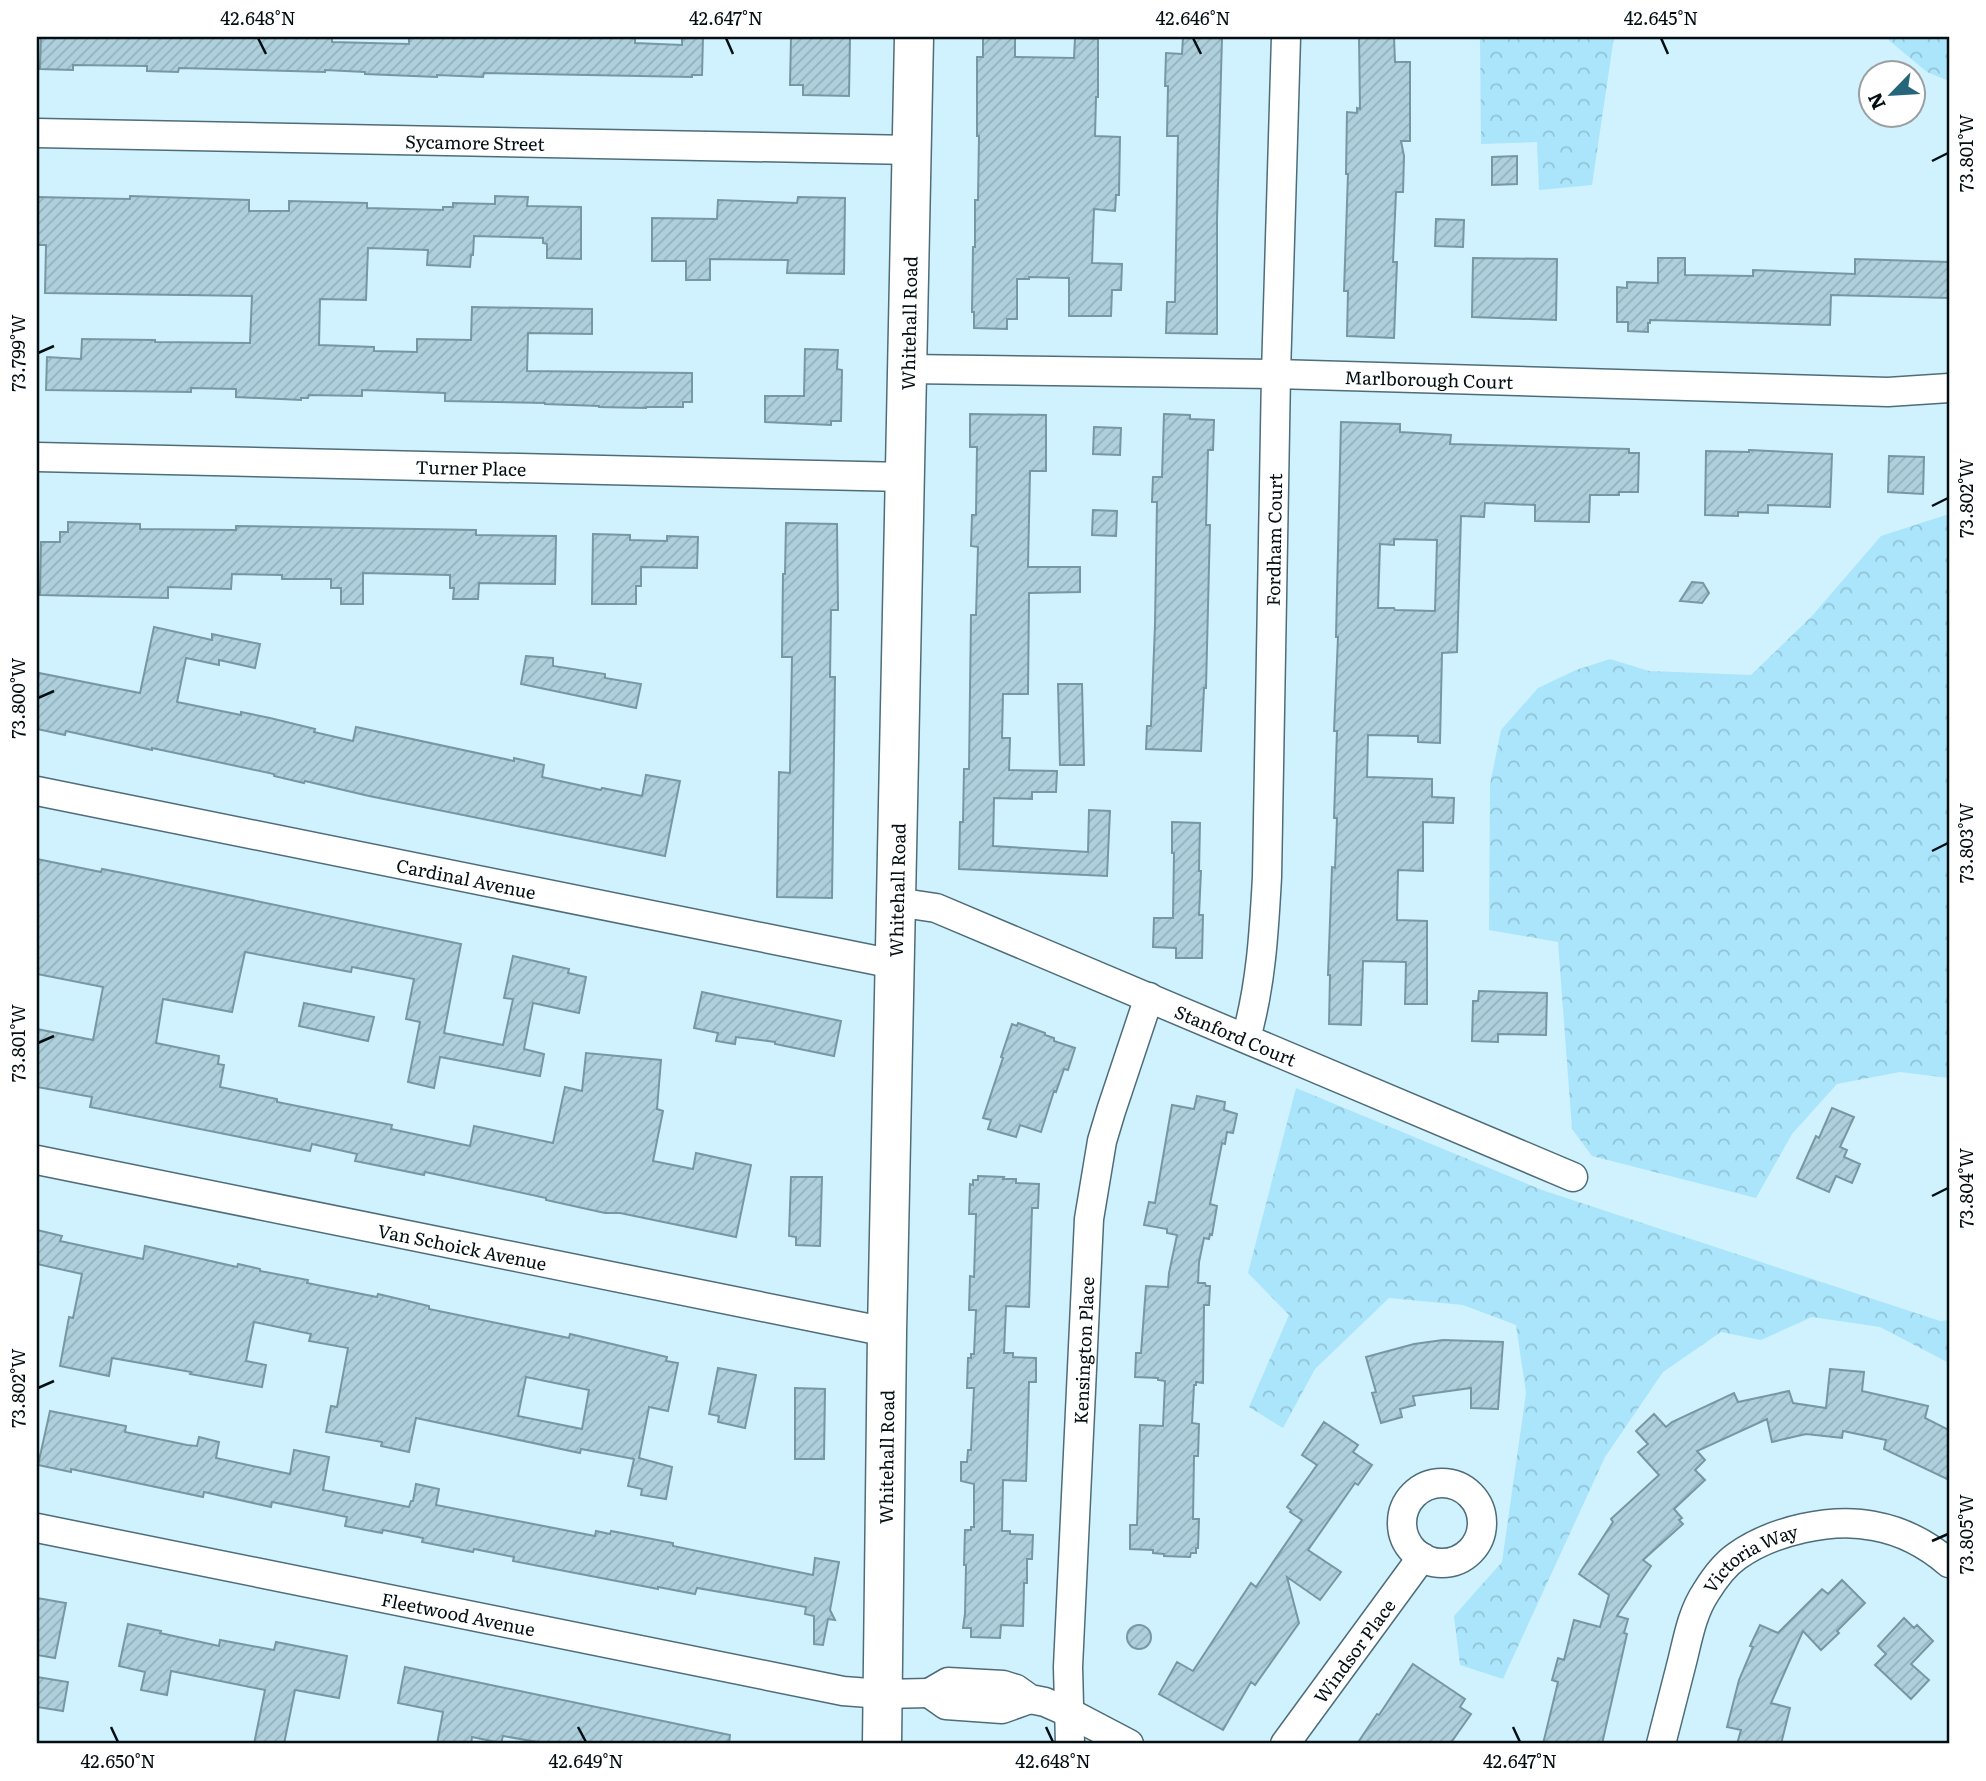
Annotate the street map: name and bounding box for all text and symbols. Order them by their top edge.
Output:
text: 42.648°N [220,4,296,31]
text: 42.647°N [689,4,763,31]
text: 42.646°N [1155,4,1231,31]
text: 42.645°N [1624,4,1698,31]
north arrow [1856,60,1926,130]
text: N [1860,88,1892,115]
text: 73.801°W [1952,114,1979,192]
street label: Sycamore Street [405,127,546,156]
street label: Whitehall Road [893,256,923,391]
text: 73.799°W [4,314,31,392]
street label: Marlborough Court [1344,363,1514,394]
street label: Turner Place [415,452,527,482]
text: 73.802°W [1952,458,1979,538]
street label: Fordham Court [1258,472,1288,606]
text: 73.800°W [4,657,31,739]
text: 73.803°W [1952,803,1979,883]
street label: Whitehall Road [881,823,911,958]
street label: Cardinal Avenue [394,850,539,905]
street label: Stanford Court [1171,997,1302,1073]
text: 73.801°W [4,1004,31,1082]
text: 73.804°W [1952,1148,1979,1228]
street label: Van Schoick Avenue [376,1216,549,1276]
street label: Kensington Place [1066,1276,1100,1425]
text: 73.802°W [4,1348,31,1428]
street label: Whitehall Road [871,1390,900,1524]
text: 73.805°W [1952,1494,1979,1574]
street label: Victoria Way [1696,1516,1801,1598]
street label: Fleetwood Avenue [379,1585,538,1642]
street label: Windsor Place [1306,1593,1401,1708]
text: 42.650°N [80,1747,156,1774]
text: 42.649°N [549,1747,624,1774]
text: 42.648°N [1015,1747,1091,1774]
text: 42.647°N [1483,1747,1557,1774]

